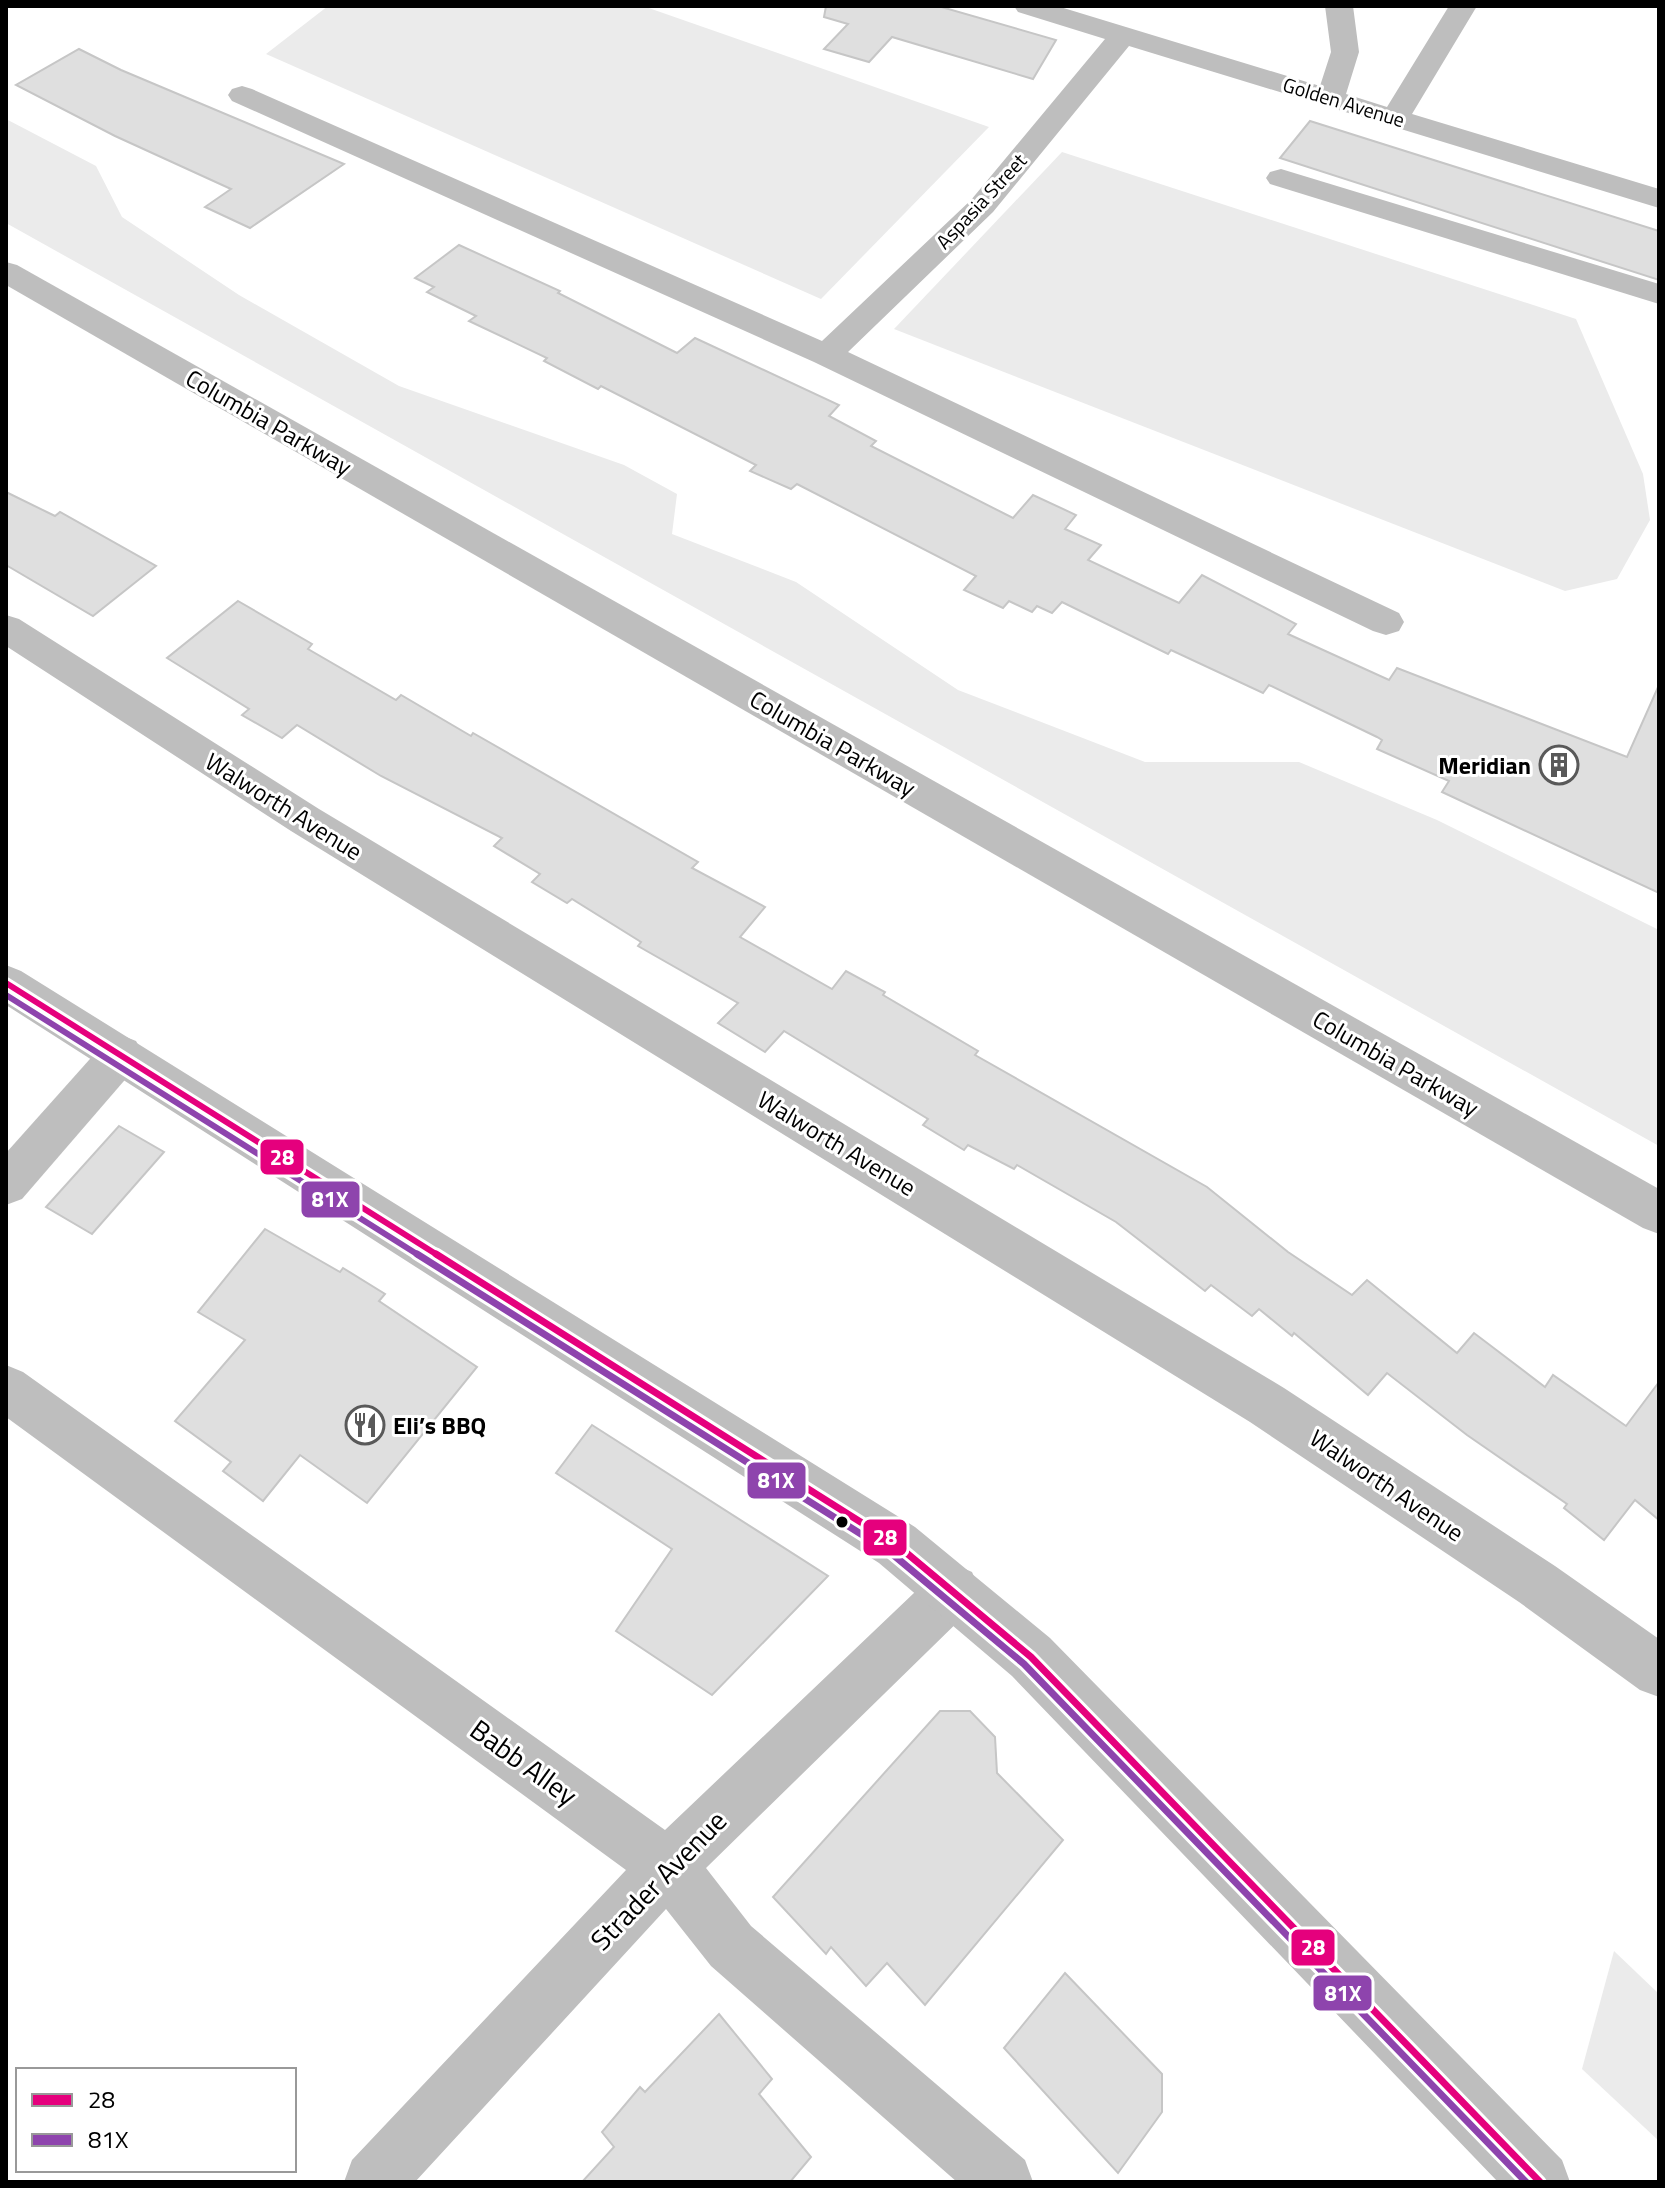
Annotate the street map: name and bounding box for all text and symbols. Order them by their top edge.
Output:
street label: Golden Avenue [1279,69,1409,135]
street label: Aspasia Street [928,146,1034,256]
street label: Columbia Parkway [179,360,359,484]
street label: Columbia Parkway [743,681,923,805]
street label: Walworth Avenue [198,743,370,869]
building icon: Meridian [1538,744,1580,786]
place label: Meridian [1438,747,1531,783]
street label: Columbia Parkway [1306,1001,1486,1125]
street label: Walworth Avenue [751,1081,923,1205]
line badge: 28 [259,1138,305,1176]
text: 28 [270,1140,294,1174]
line badge: 81X [300,1180,361,1219]
text: 81X [311,1182,349,1216]
restaurant icon: Eli’s BBQ [344,1404,386,1446]
place label: Eli’s BBQ [393,1407,486,1443]
street label: Walworth Avenue [1303,1420,1471,1550]
line badge: 81X [746,1461,807,1500]
text: 81X [757,1463,795,1497]
unlabelled marker [834,1514,850,1530]
line badge: 28 [862,1518,908,1557]
text: 28 [873,1520,897,1554]
street label: Babb Alley [461,1708,587,1816]
street label: Strader Avenue [580,1800,736,1960]
line badge: 28 [1290,1928,1336,1967]
text: 28 [1301,1930,1325,1964]
line badge: 81X [1312,1974,1373,2012]
text: 81X [1324,1976,1362,2010]
legend [16,2068,296,2172]
text: 28 [88,2081,115,2117]
text: 81X [88,2121,128,2157]

